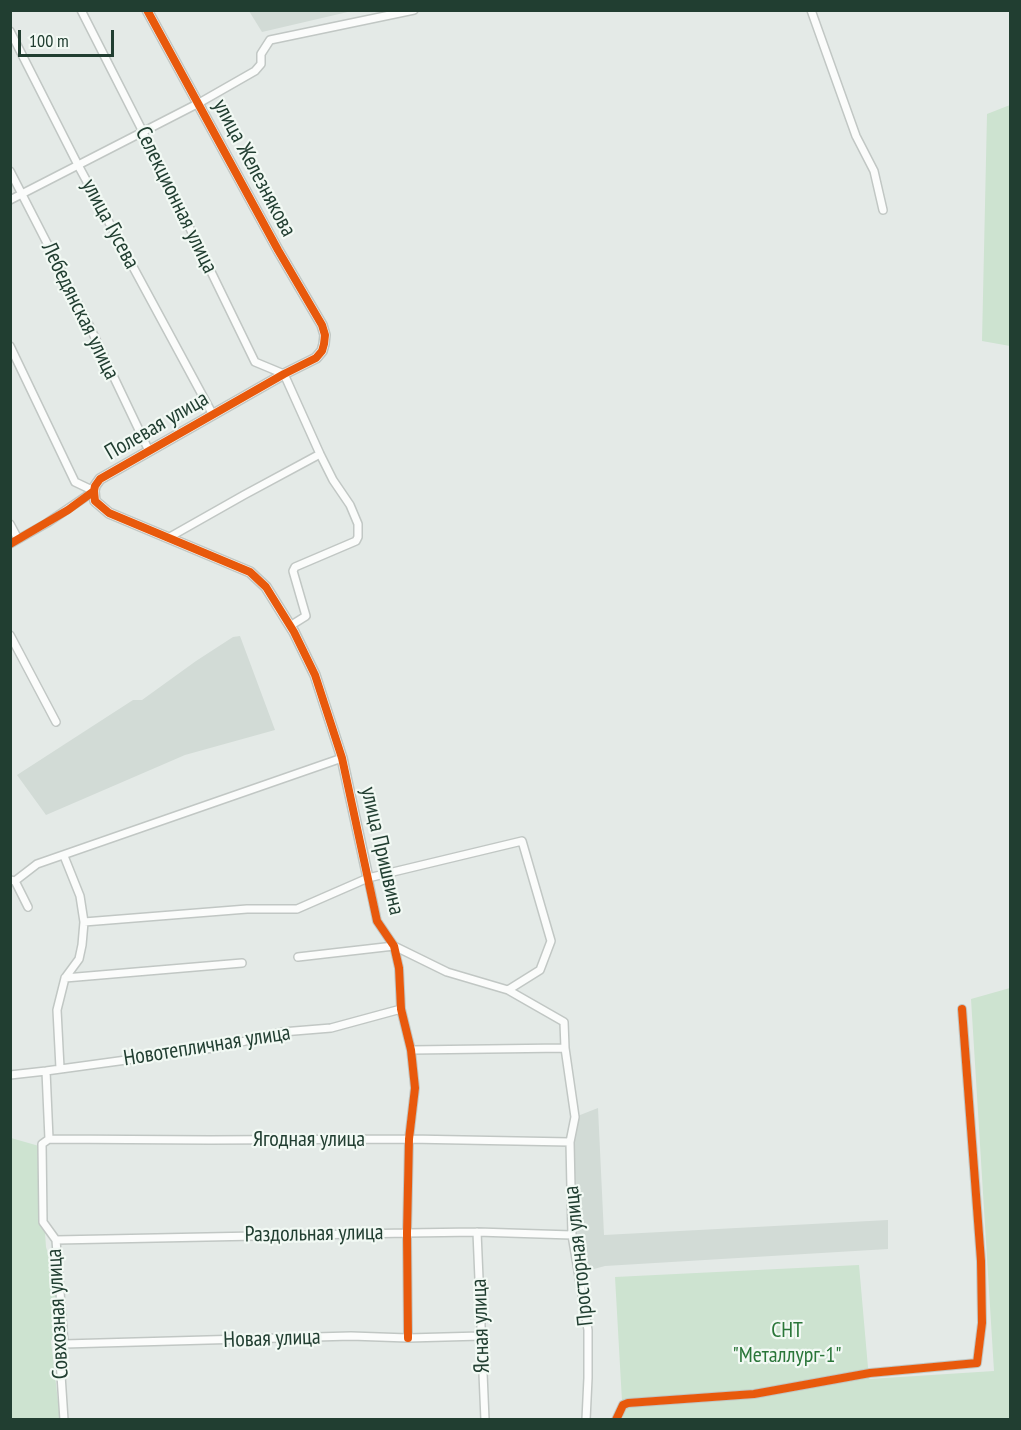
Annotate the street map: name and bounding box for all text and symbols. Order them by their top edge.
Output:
scale bar [21,18,117,56]
text: 100 m [29,29,69,52]
street label: улица Железнякова [207,95,301,241]
street label: Селекционная улица [129,122,223,278]
street label: улица Гусева [75,175,145,273]
street label: Лебедянская улица [35,238,125,384]
street label: Полевая улица [101,386,213,466]
street label: улица Пришвина [354,784,410,918]
street label: Новотепличная улица [122,1020,292,1072]
street label: Ягодная улица [253,1127,365,1153]
street label: Просторная улица [559,1185,599,1327]
street label: Раздольная улица [244,1220,384,1248]
street label: Совхозная улица [41,1248,75,1380]
street label: Ясная улица [466,1278,496,1374]
park label: СНТ "Металлург-1" [732,1318,842,1370]
street label: Новая улица [223,1324,321,1354]

